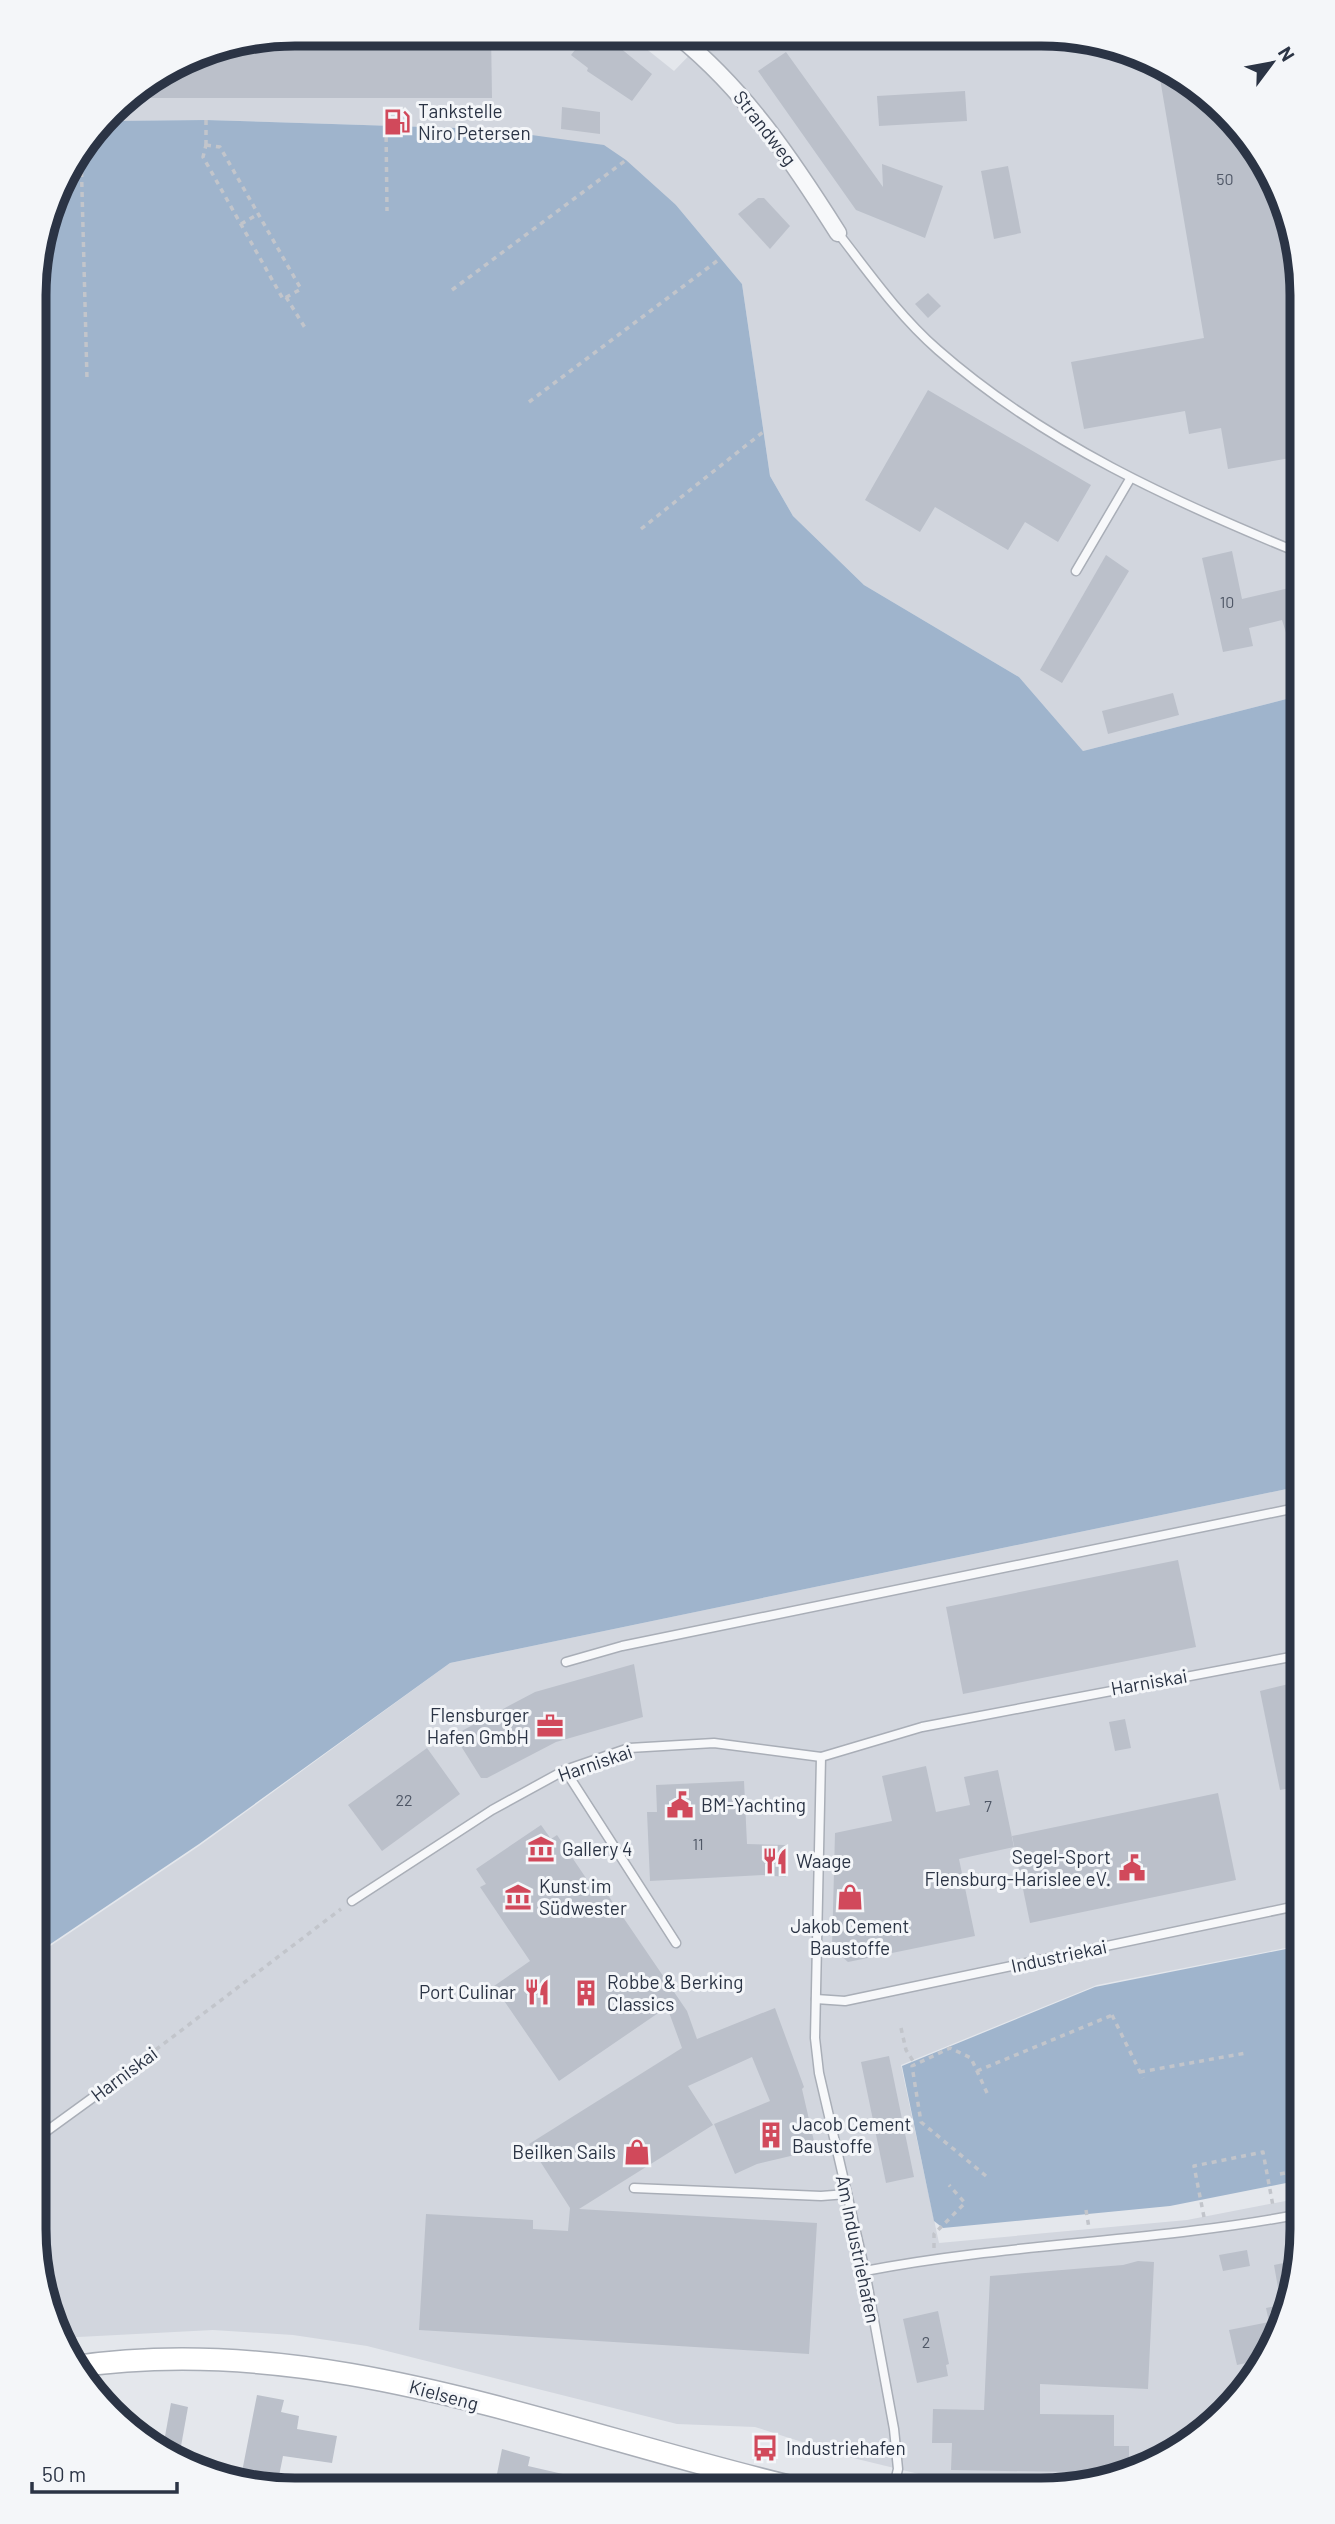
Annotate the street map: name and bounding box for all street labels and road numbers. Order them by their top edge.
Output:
street label: Strandweg [729,86,802,170]
street label: Harniskai [1109,1663,1189,1700]
street label: Harniskai [555,1739,635,1786]
street label: Industriekai [1009,1934,1109,1977]
street label: Harniskai [86,2041,161,2106]
street label: Am Industriehafen [832,2173,885,2325]
street label: Kielseng [407,2374,481,2415]

